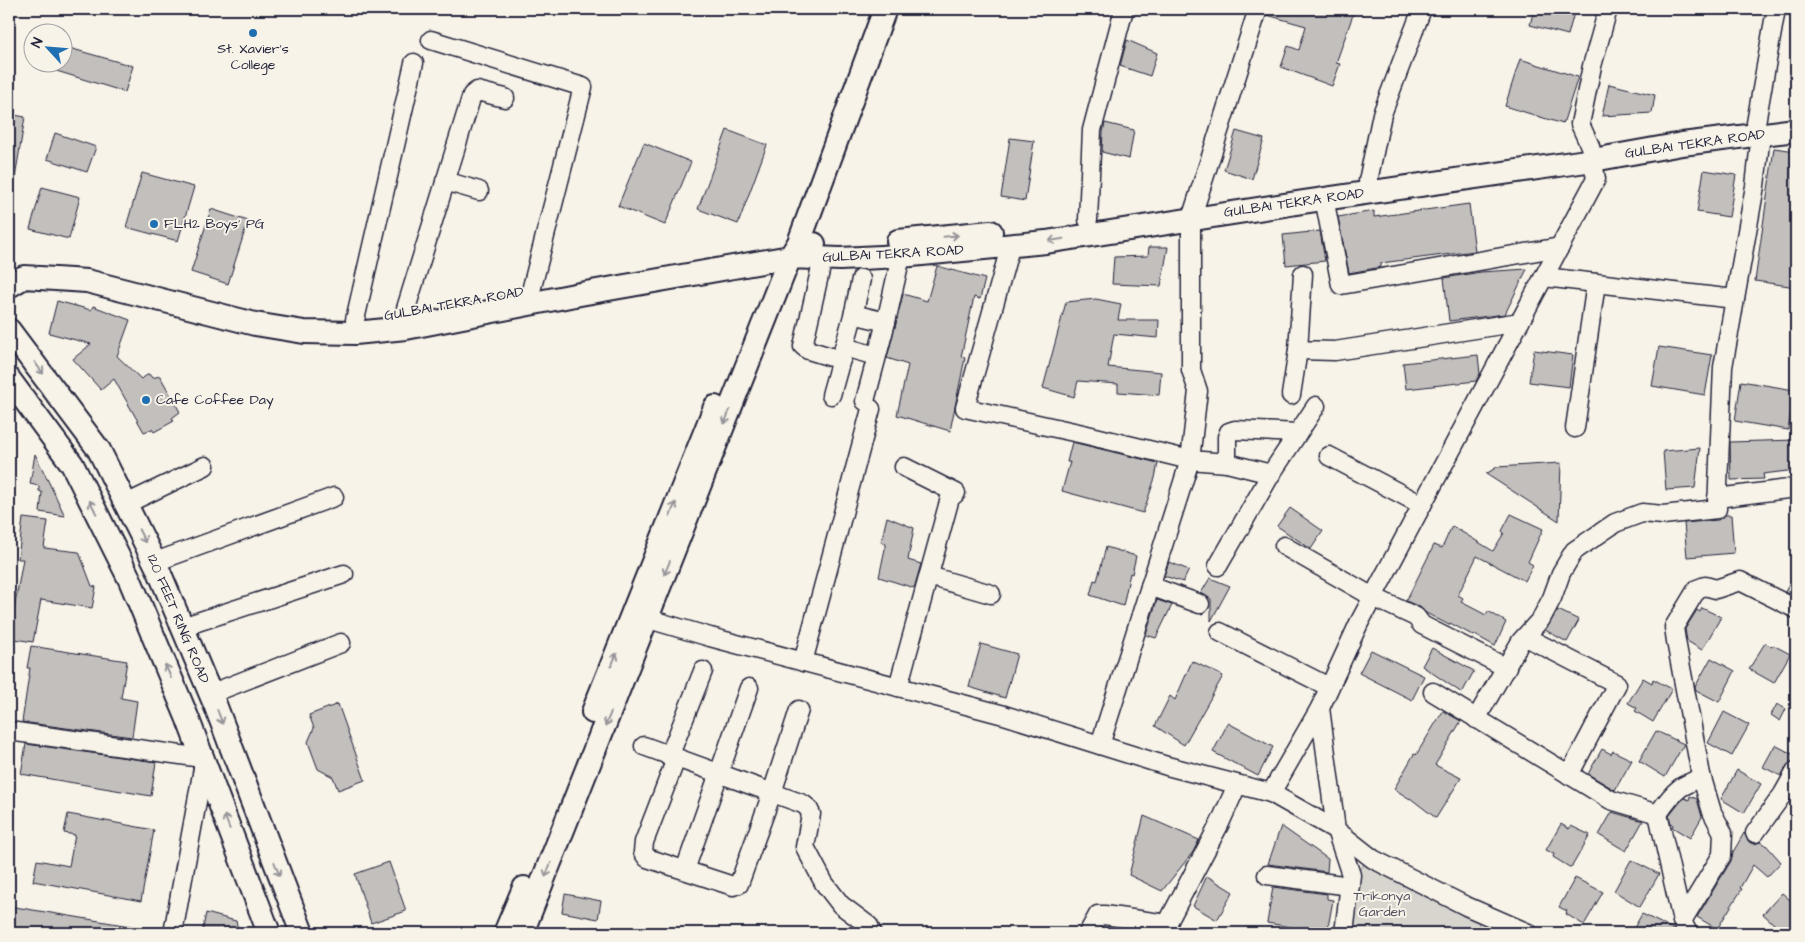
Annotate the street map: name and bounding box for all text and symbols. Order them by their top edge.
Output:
north arrow [22,22,72,72]
marker: St. Xavier's College [247,27,259,39]
text: N [26,34,48,51]
place label: St. Xavier's College [217,39,289,75]
street label: GULBAI TEKRA ROAD [1624,124,1766,164]
street label: GULBAI TEKRA ROAD [1223,183,1365,223]
place label: FLH2 Boys' PG [164,214,265,234]
marker: FLH2 Boys' PG [148,218,160,230]
one-way arrow [943,231,959,241]
one-way arrow [1048,236,1064,246]
street label: GULBAI TEKRA ROAD [822,240,964,268]
street label: GULBAI TEKRA ROAD [383,282,525,326]
one-way arrow [34,361,44,375]
place label: Cafe Coffee Day [156,390,274,410]
marker: Cafe Coffee Day [140,394,152,406]
one-way arrow [722,409,732,424]
one-way arrow [88,500,97,515]
one-way arrow [669,502,679,517]
one-way arrow [138,528,147,543]
street label: 120 FEET RING ROAD [142,551,214,687]
one-way arrow [662,560,672,575]
one-way arrow [609,653,619,668]
one-way arrow [162,664,172,679]
one-way arrow [216,709,225,725]
one-way arrow [602,711,612,726]
one-way arrow [222,815,231,831]
one-way arrow [273,861,282,877]
one-way arrow [542,862,552,877]
park label: Trikonya Garden [1354,886,1410,922]

